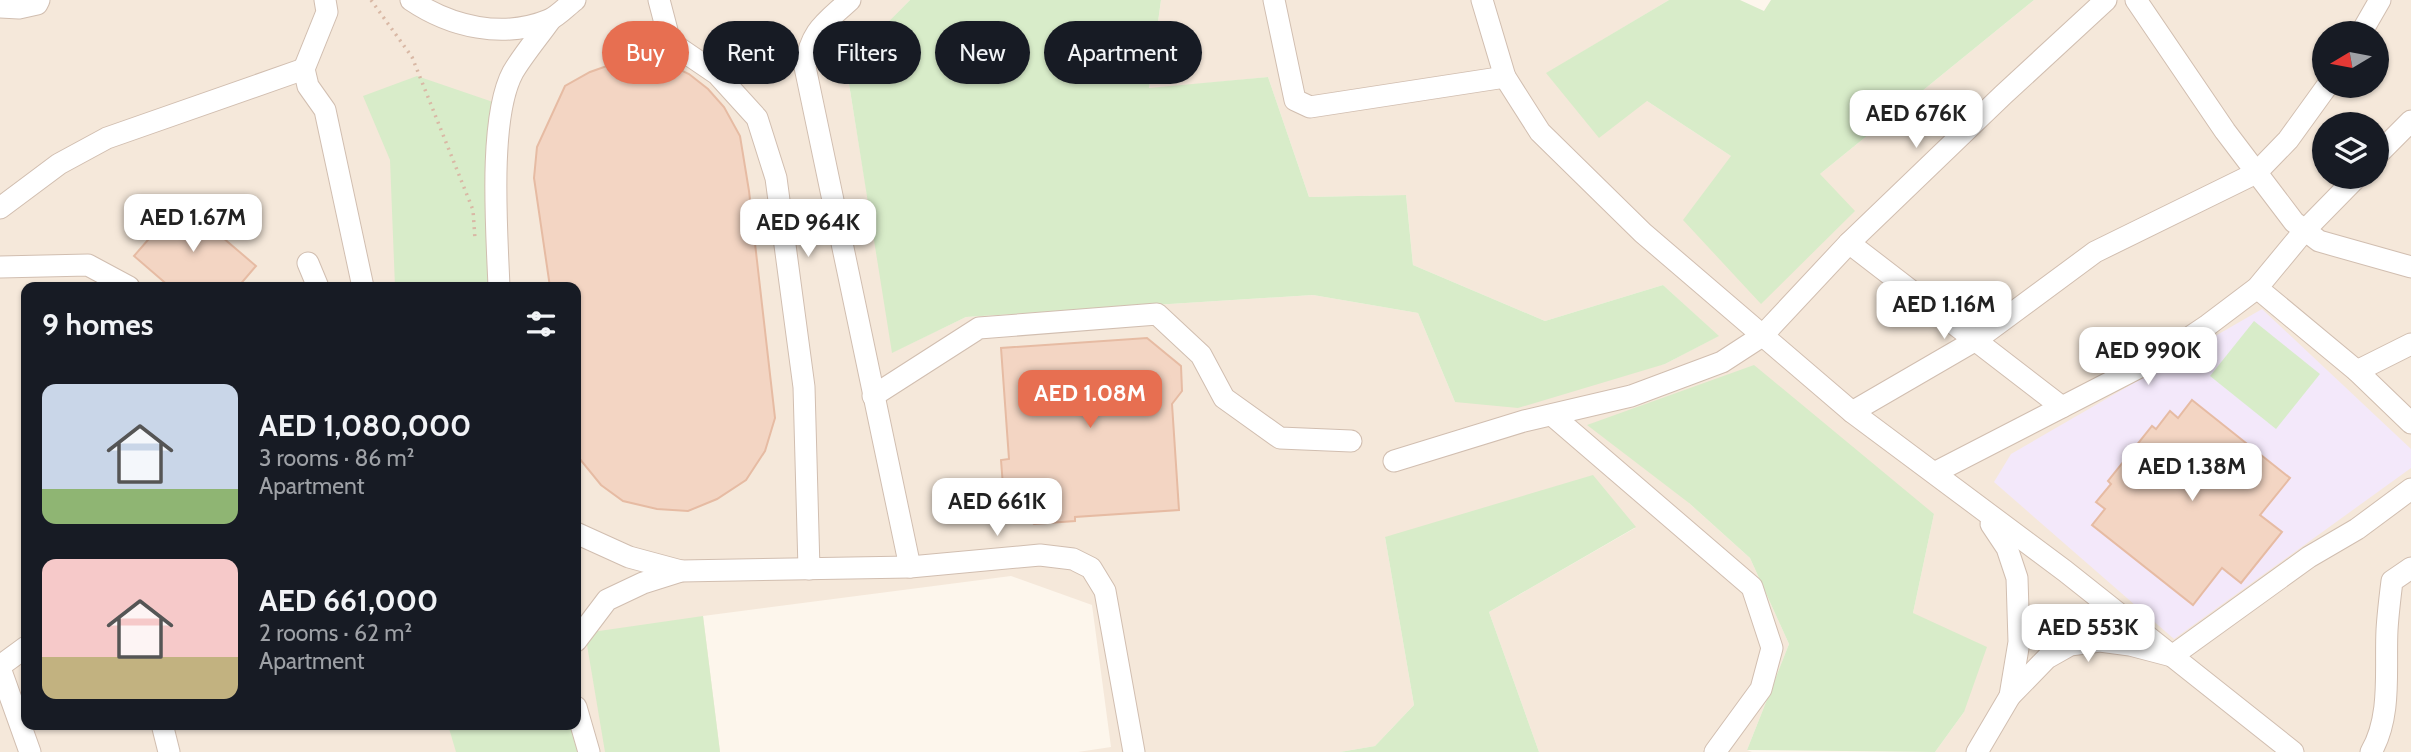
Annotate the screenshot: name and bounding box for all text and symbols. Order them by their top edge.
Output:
chip: Buy [602,21,689,84]
chip: Rent [703,21,799,84]
chip: Filters [813,21,921,84]
chip: New [935,21,1030,84]
chip: Apartment [1044,21,1202,84]
north arrow [2312,21,2389,98]
map controls [2312,21,2389,189]
pin: AED 676K [1844,90,1988,150]
text: AED 676K [1866,99,1966,127]
button: layers [2312,112,2389,189]
pin: AED 1.67M [113,194,273,254]
pin: AED 964K [736,200,880,259]
text: AED 1.67M [140,203,246,231]
text: AED 964K [756,208,860,236]
pin: AED 1.16M [1864,282,2024,341]
text: AED 1.16M [1893,290,1995,318]
icon: filters [522,305,560,343]
text: 9 homes [42,306,153,343]
pin: AED 990K [2076,328,2220,387]
text: AED 990K [2095,336,2201,364]
pin: AED 1.08M [1010,370,1170,430]
text: AED 1.08M [1034,379,1146,407]
text: AED 1,080,000 [259,407,471,444]
icon: home [98,412,182,496]
text: 3 rooms · 86 m² [259,444,414,472]
pin: AED 1.38M [2112,444,2272,503]
text: AED 1.38M [2138,452,2246,480]
text: Apartment [259,472,364,500]
pin: AED 661K [925,478,1069,538]
text: AED 661K [948,487,1046,515]
text: AED 661,000 [259,582,438,619]
icon: home [98,587,182,671]
pin: AED 553K [2016,604,2160,664]
text: AED 553K [2038,613,2138,641]
text: 2 rooms · 62 m² [259,619,412,647]
text: Apartment [259,647,364,675]

